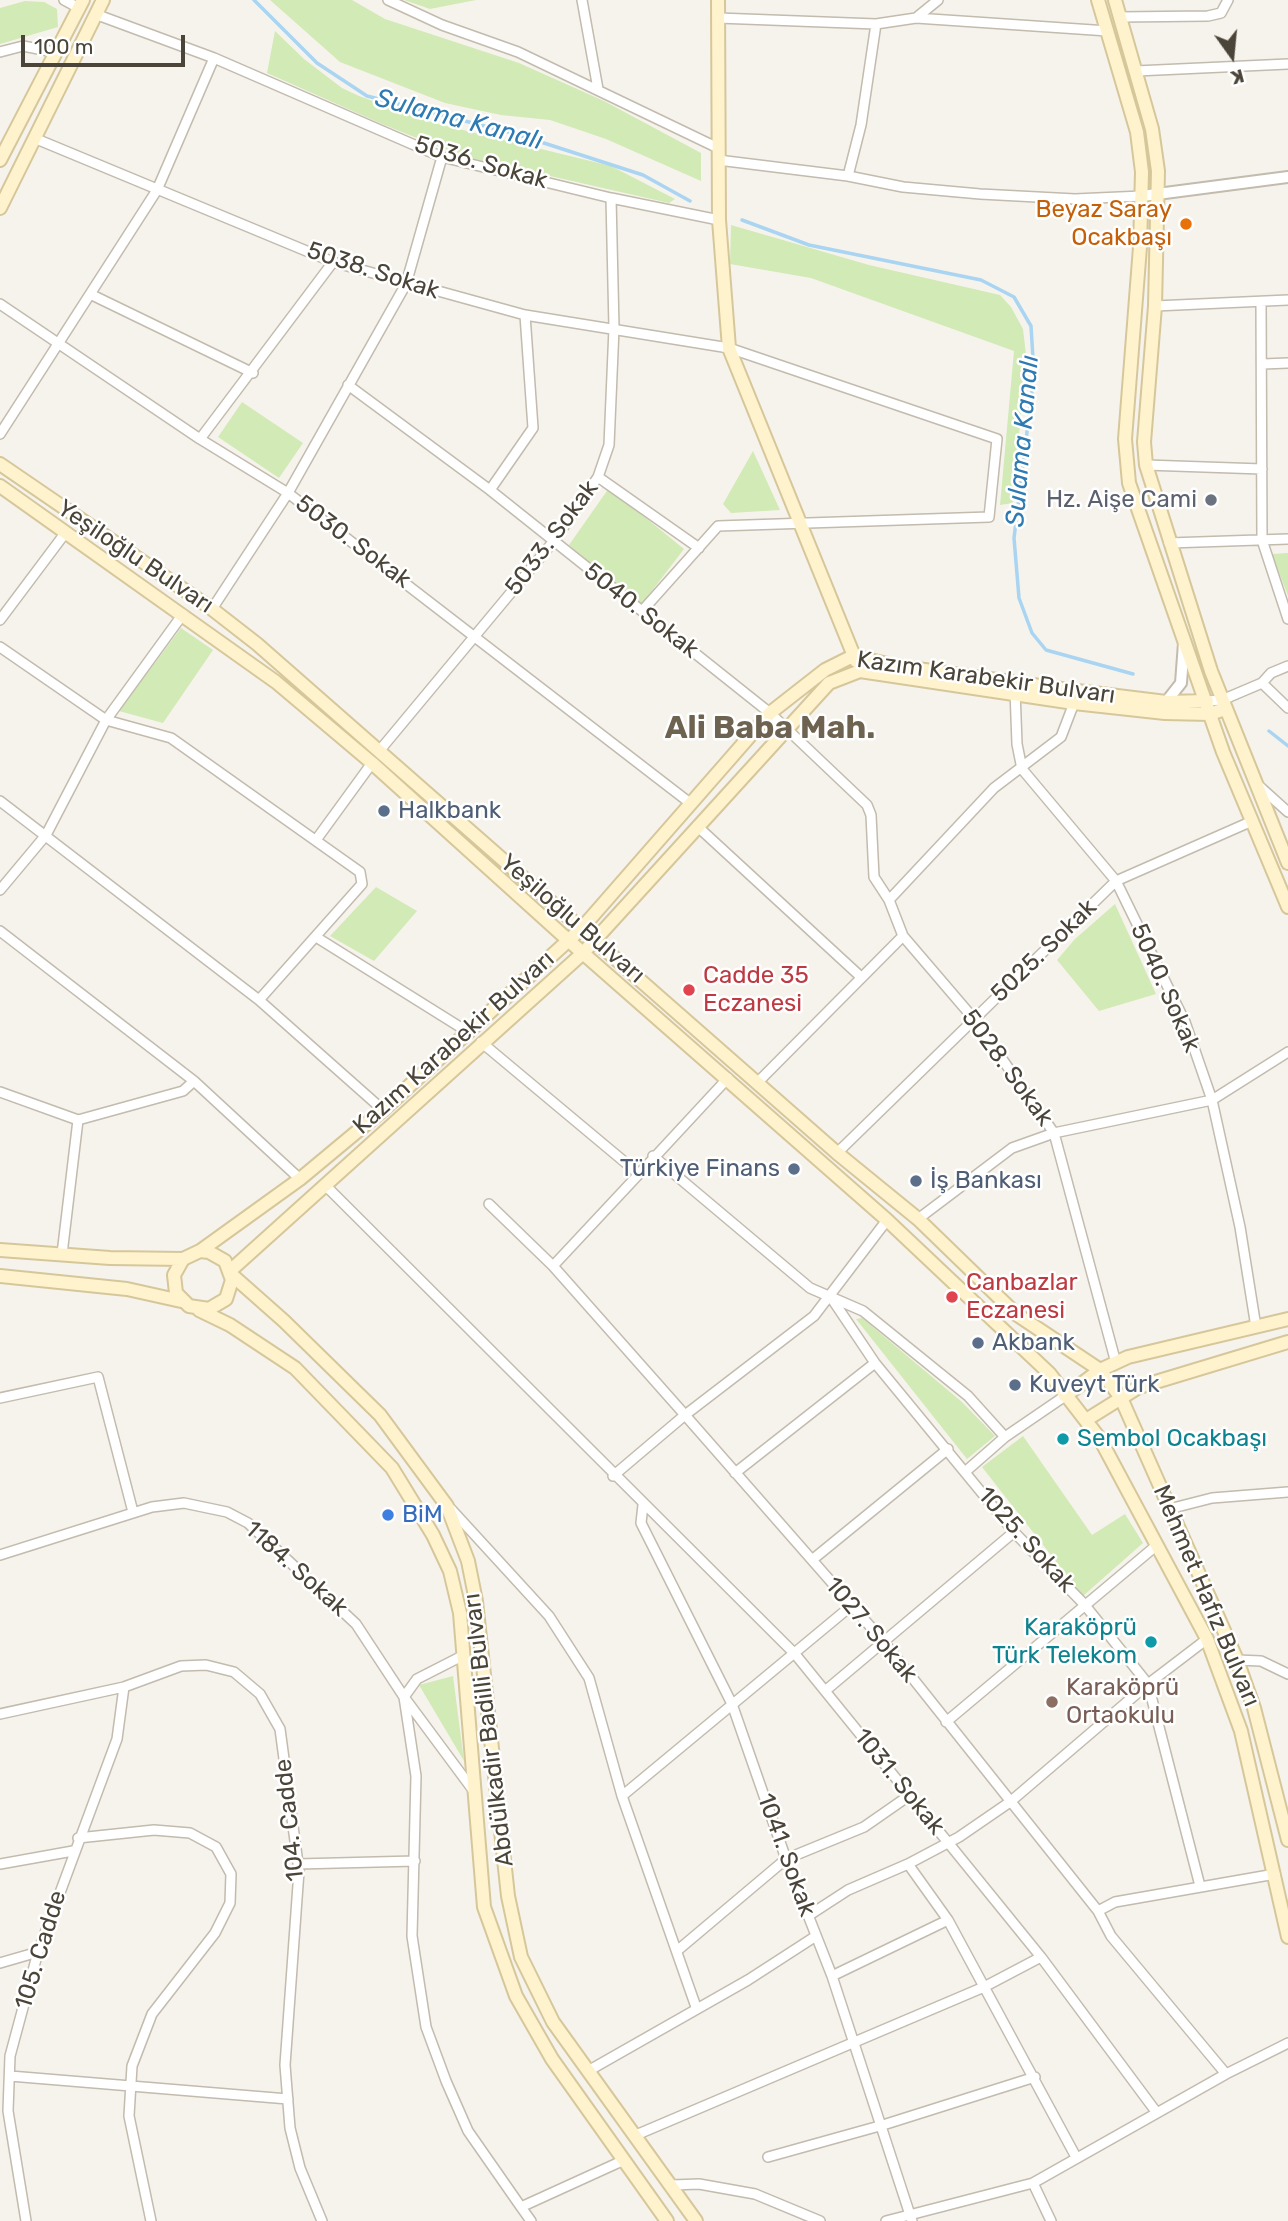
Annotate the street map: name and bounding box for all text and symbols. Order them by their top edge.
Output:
scale bar [24,21,189,65]
north arrow [1197,21,1267,91]
text: 100 m [34,34,93,59]
text: K [1229,64,1247,90]
water label: Sulama Kanalı [372,83,546,157]
street label: 5036. Sokak [411,130,551,196]
place label: Beyaz Saray Ocakbaşı [1036,196,1172,252]
marker: Beyaz Saray Ocakbaşı [1178,216,1194,232]
street label: 5038. Sokak [303,236,443,306]
water label: Sulama Kanalı [1000,354,1046,528]
street label: 5033. Sokak [499,475,605,601]
place label: Hz. Aişe Cami [1046,486,1197,514]
street label: 5030. Sokak [290,489,416,595]
marker: Hz. Aişe Cami [1203,492,1219,508]
street label: Yeşiloğlu Bulvarı [51,494,219,620]
street label: 5040. Sokak [578,557,704,665]
street label: Kazım Karabekir Bulvarı [855,646,1117,710]
district label: Ali Baba Mah. [665,710,875,748]
place label: Halkbank [398,797,501,825]
marker: Halkbank [376,803,392,819]
street label: Yeşiloğlu Bulvarı [494,848,650,990]
street label: 5025. Sokak [985,893,1103,1009]
street label: 5040. Sokak [1124,919,1206,1057]
street label: Kazım Karabekir Bulvarı [348,945,560,1141]
place label: Cadde 35 Eczanesi [703,962,809,1018]
marker: Cadde 35 Eczanesi [681,982,697,998]
street label: 5028. Sokak [955,1004,1059,1132]
place label: Türkiye Finans [620,1155,780,1183]
marker: Türkiye Finans [786,1161,802,1177]
place label: İş Bankası [930,1167,1042,1195]
marker: İş Bankası [908,1173,924,1189]
place label: Canbazlar Eczanesi [966,1269,1078,1325]
marker: Canbazlar Eczanesi [944,1289,960,1305]
place label: Akbank [992,1329,1075,1357]
marker: Akbank [970,1335,986,1351]
place label: Kuveyt Türk [1029,1371,1160,1399]
marker: Kuveyt Türk [1007,1377,1023,1393]
place label: Sembol Ocakbaşı [1077,1425,1267,1453]
marker: Sembol Ocakbaşı [1055,1431,1071,1447]
street label: 1025. Sokak [971,1481,1081,1599]
street label: Mehmet Hafız Bulvarı [1146,1481,1266,1711]
place label: BiM [402,1501,443,1529]
marker: BiM [380,1507,396,1523]
street label: 1184. Sokak [239,1515,353,1623]
street label: 1027. Sokak [819,1571,923,1689]
street label: Abdülkadir Badilli Bulvarı [458,1592,520,1868]
place label: Karaköprü Türk Telekom [992,1614,1137,1670]
marker: Karaköprü Türk Telekom [1143,1634,1159,1650]
place label: Karaköprü Ortaokulu [1066,1674,1179,1730]
marker: Karaköprü Ortaokulu [1044,1694,1060,1710]
street label: 1031. Sokak [847,1723,951,1841]
street label: 104. Cadde [269,1757,311,1883]
street label: 1041. Sokak [750,1790,822,1920]
street label: 105. Cadde [9,1887,73,2013]

